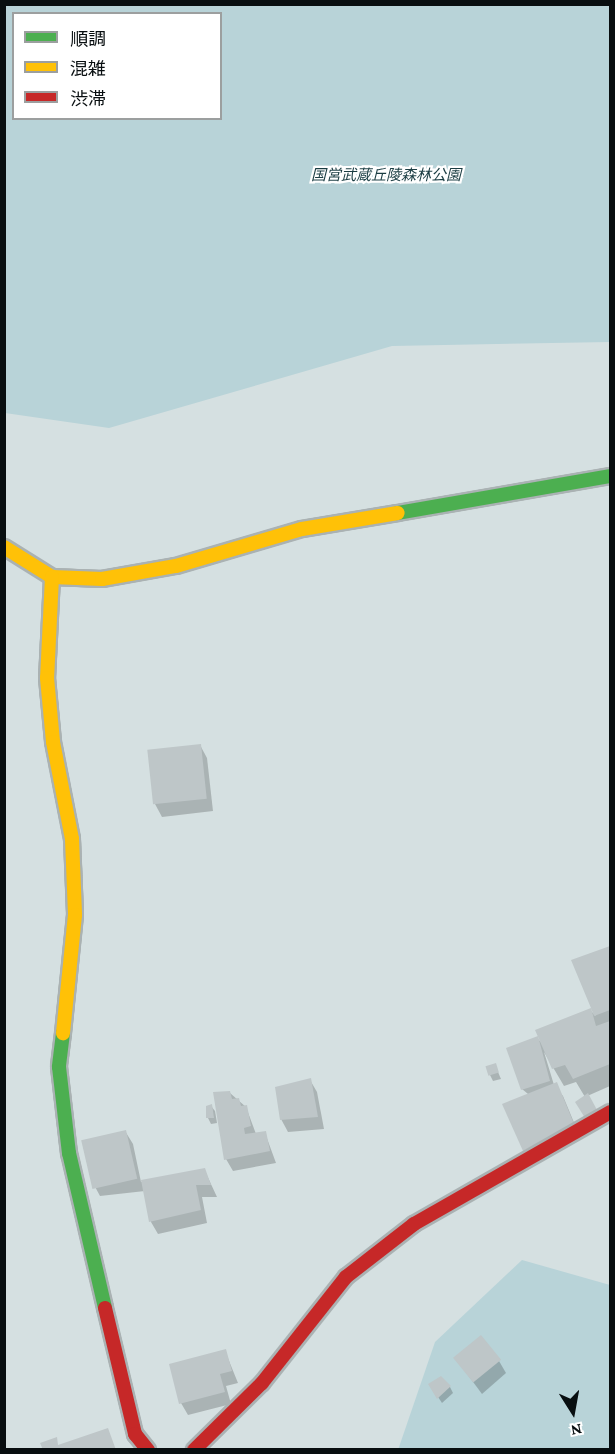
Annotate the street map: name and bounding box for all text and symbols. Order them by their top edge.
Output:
legend [12,12,222,120]
text: 順調 [70,29,106,49]
text: 混雑 [70,59,106,79]
text: 渋滞 [70,89,106,109]
park label: 国営武蔵丘陵森林公園 [311,167,461,185]
north arrow [543,1382,603,1442]
text: N [570,1421,584,1440]

